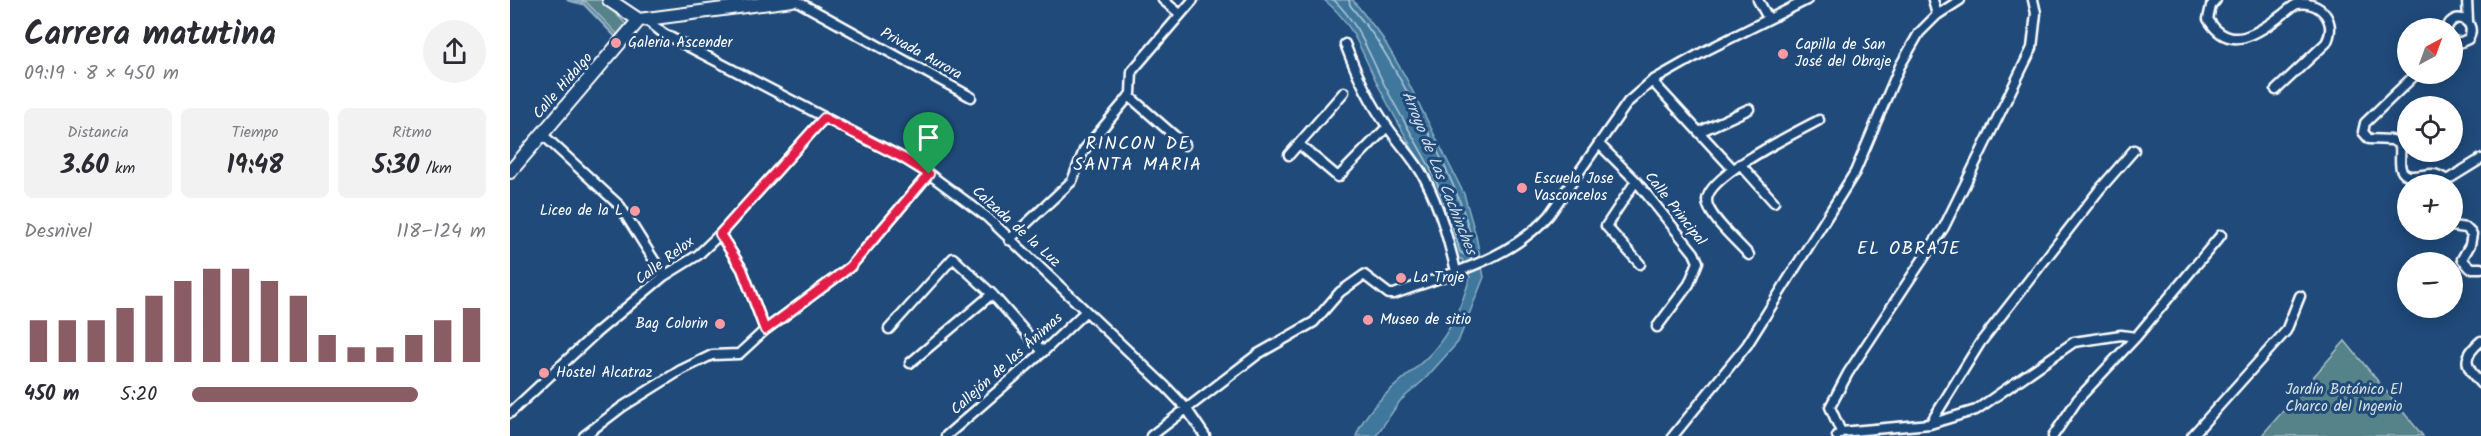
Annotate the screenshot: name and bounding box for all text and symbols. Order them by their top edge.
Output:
text: Carrera matutina [24,9,276,62]
north arrow [2397,18,2463,84]
map controls [2397,18,2463,318]
button: share [423,20,486,83]
street label: Privada Aurora [876,22,966,86]
place label: Galeria Ascender [628,31,733,55]
place label: Capilla de San José del Obraje [1795,33,1892,74]
marker: Galeria Ascender [609,36,623,50]
street label: Calle Hidalgo [527,47,599,125]
marker: Capilla de San José del Obraje [1776,47,1790,61]
text: 09:19 · 8 × 450 m [24,58,179,90]
water label: Arroyo de Las Cachinches [1395,87,1484,261]
button: locate [2397,96,2463,162]
pin [903,112,954,174]
text: Distancia [67,120,129,145]
text: Tiempo [231,120,279,145]
text: Ritmo [392,120,432,145]
icon: arrive [912,121,945,154]
district label: RINCON DE SANTA MARIA [1073,130,1203,180]
text: 3.60 [61,145,109,187]
text: 19:48 [227,145,283,187]
text: 5:30 [372,145,419,187]
text: km [109,156,135,181]
text: /km [419,156,452,181]
place label: Escuela Jose Vasconcelos [1534,167,1614,208]
street label: Calle Principal [1638,167,1712,252]
button: + [2397,174,2463,240]
street label: Calzada de la Luz [966,180,1066,274]
marker: Escuela Jose Vasconcelos [1515,181,1529,195]
place label: Liceo de la L [540,199,623,223]
marker: Liceo de la L [628,204,642,218]
text: Desnivel [24,216,92,248]
text: 118–124 m [396,216,486,248]
street label: Calle Relox [630,230,700,291]
district label: EL OBRAJE [1857,235,1961,264]
button: − [2397,252,2463,318]
place label: La Troje [1413,266,1465,290]
marker: La Troje [1394,271,1408,285]
street label: Callejón de las Ánimas [945,306,1069,421]
place label: Museo de sitio [1380,308,1472,332]
place label: Bag Colorin [635,312,708,336]
marker: Museo de sitio [1361,313,1375,327]
marker: Bag Colorin [713,317,727,331]
place label: Hostel Alcatraz [556,361,653,385]
marker: Hostel Alcatraz [537,366,551,380]
park label: Jardín Botánico El Charco del Ingenio [2285,378,2403,419]
text: 450 m [24,379,79,411]
text: 5:20 [120,379,157,411]

